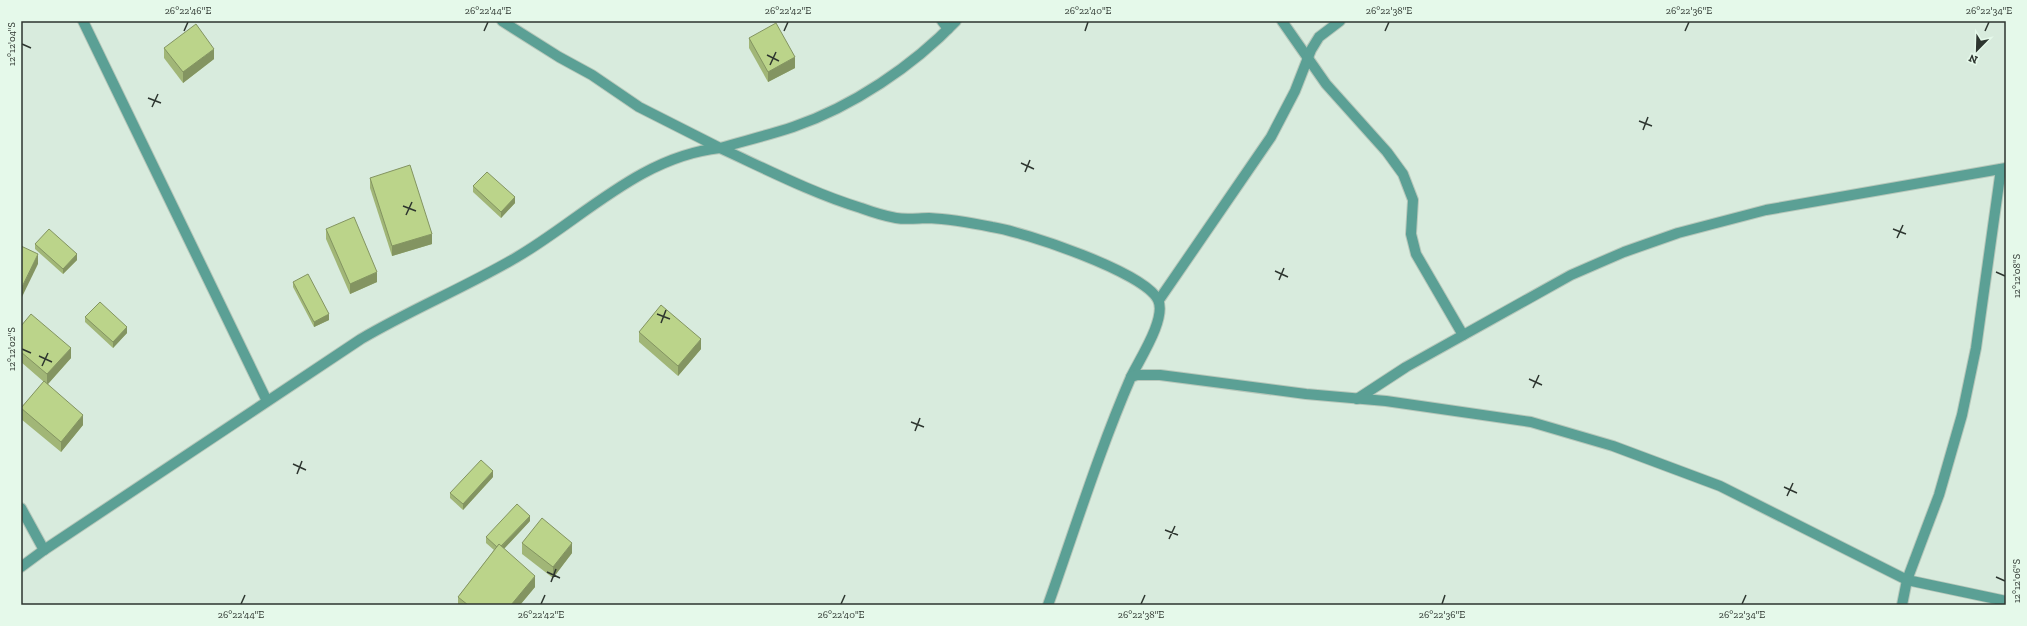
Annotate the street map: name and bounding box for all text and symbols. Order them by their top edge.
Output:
text: 26°22'46"E [165,5,211,17]
text: 26°22'44"E [465,5,511,17]
text: 26°22'42"E [765,5,811,17]
text: 26°22'40"E [1065,5,1112,17]
text: 26°22'38"E [1366,5,1412,17]
text: 26°22'36"E [1666,5,1712,17]
text: 26°22'34"E [1966,5,2012,17]
text: 12°12'04"S [6,22,18,66]
north arrow [1957,30,1997,70]
text: N [1966,51,1980,66]
text: 12°12'08"S [2011,254,2023,298]
text: 12°12'02"S [6,327,18,371]
text: 12°12'06"S [2011,559,2023,603]
text: 26°22'44"E [218,609,264,621]
text: 26°22'42"E [518,609,564,621]
text: 26°22'40"E [818,609,865,621]
text: 26°22'38"E [1118,609,1164,621]
text: 26°22'36"E [1419,609,1465,621]
text: 26°22'34"E [1719,609,1765,621]

